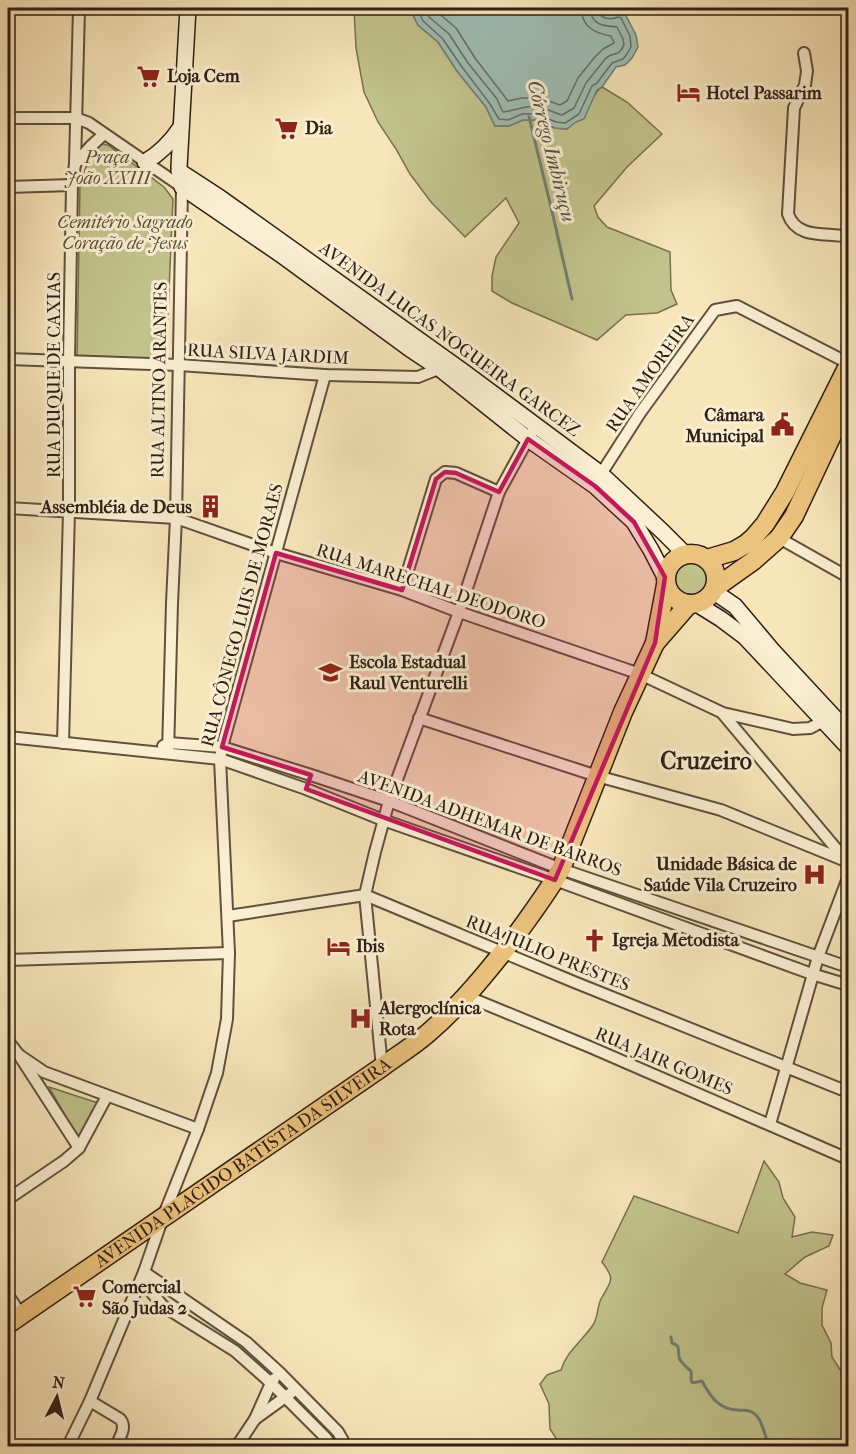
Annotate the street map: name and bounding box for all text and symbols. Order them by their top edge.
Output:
supermarket icon: Loja Cem [136,63,162,89]
place label: Loja Cem [167,66,241,87]
water label: Córrego Imbiruçu [523,78,580,224]
hotel icon: Hotel Passarim [675,80,701,106]
place label: Hotel Passarim [706,83,823,104]
supermarket icon: Dia [274,115,300,141]
place label: Dia [305,118,333,139]
park label: Praça João XXIII [64,147,152,189]
park label: Cemitério Sagrado Coração de Jesus [57,212,193,254]
street label: AVENIDA LUCAS NOGUEIRA GARCEZ [314,237,584,441]
street label: RUA DUQUE DE CAXIAS [44,272,65,478]
street label: RUA ALTINO ARANTES [147,281,172,479]
street label: RUA AMOREIRA [602,310,699,437]
street label: RUA SILVA JARDIM [186,340,350,369]
place label: Câmara Municipal [685,405,765,447]
public building icon: Câmara Municipal [769,412,795,438]
street label: RUA CÔNEGO LUIS DE MORAES [195,481,288,749]
building icon: Assembléia de Deus [197,494,223,520]
place label: Assembléia de Deus [40,497,192,518]
street label: RUA MARECHAL DEODORO [314,539,548,634]
place label: Escola Estadual Raul Venturelli [349,652,469,694]
school or university icon: Escola Estadual Raul Venturelli [318,659,344,685]
district label: Cruzeiro [660,747,752,775]
street label: AVENIDA ADHEMAR DE BARROS [354,766,625,881]
place label: Unidade Básica de Saúde Vila Cruzeiro [644,854,797,896]
hospital icon: Unidade Básica de Saúde Vila Cruzeiro [802,861,828,887]
street label: RUA JULIO PRESTES [463,911,633,996]
church icon: Igreja Metodista [581,927,607,953]
place label: Igreja Metodista [612,930,740,951]
hotel icon: Ibis [325,933,351,959]
place label: Ibis [356,936,385,957]
place label: Alergoclínica Rota [378,998,481,1040]
hospital icon: Alergoclínica Rota [348,1005,374,1031]
street label: RUA JAIR GOMES [592,1023,736,1100]
street label: AVENIDA PLACIDO BATISTA DA SILVEIRA [90,1054,396,1273]
place label: Comercial São Judas 2 [102,1277,187,1319]
supermarket icon: Comercial São Judas 2 [71,1284,97,1310]
north arrow [27,1367,87,1427]
text: N [52,1372,67,1393]

